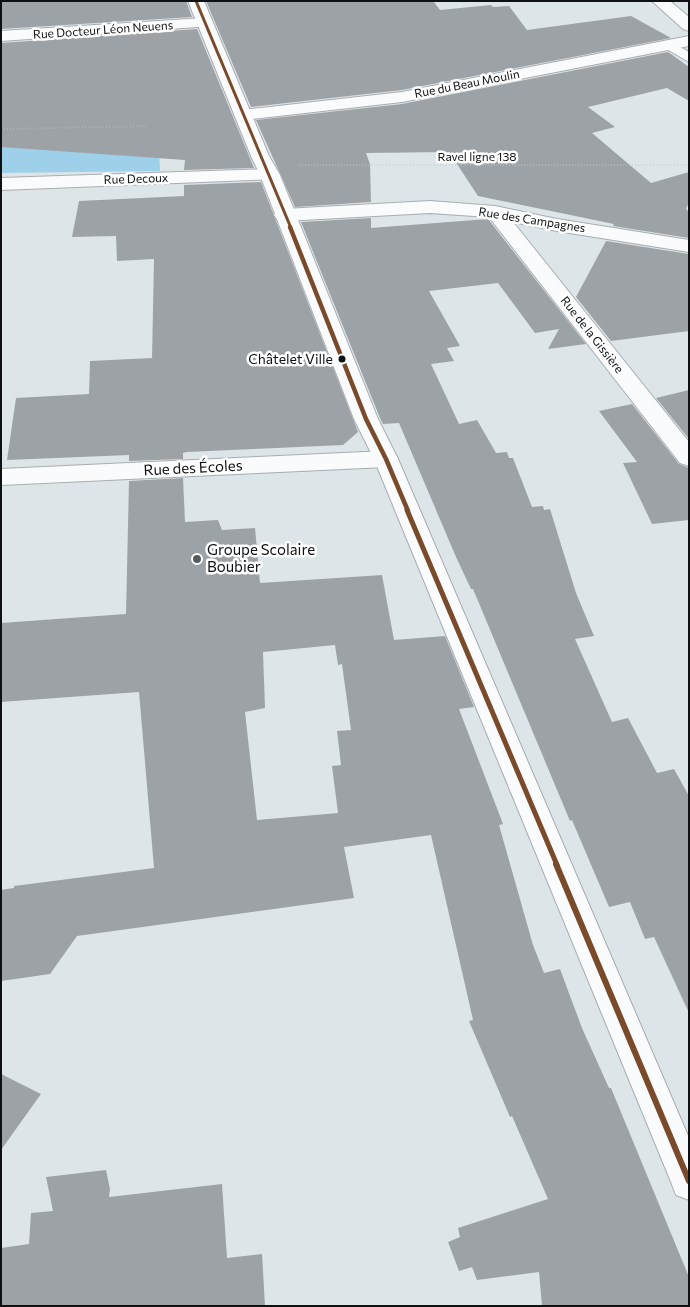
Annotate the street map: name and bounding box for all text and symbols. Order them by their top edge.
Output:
street label: Rue Docteur Léon Neuens [32,18,174,42]
street label: Rue du Beau Moulin [413,67,521,101]
street label: Ravel ligne 138 [437,150,517,164]
street label: Rue Decoux [103,171,169,187]
street label: Rue des Campagnes [478,204,586,236]
street label: Rue de la Gissière [558,294,626,376]
place label: Châtelet Ville [248,351,333,367]
marker: Châtelet Ville [337,354,347,364]
street label: Rue des Écoles [143,456,243,480]
place label: Groupe Scolaire Boubier [207,541,315,576]
marker: Groupe Scolaire Boubier [191,553,203,565]

